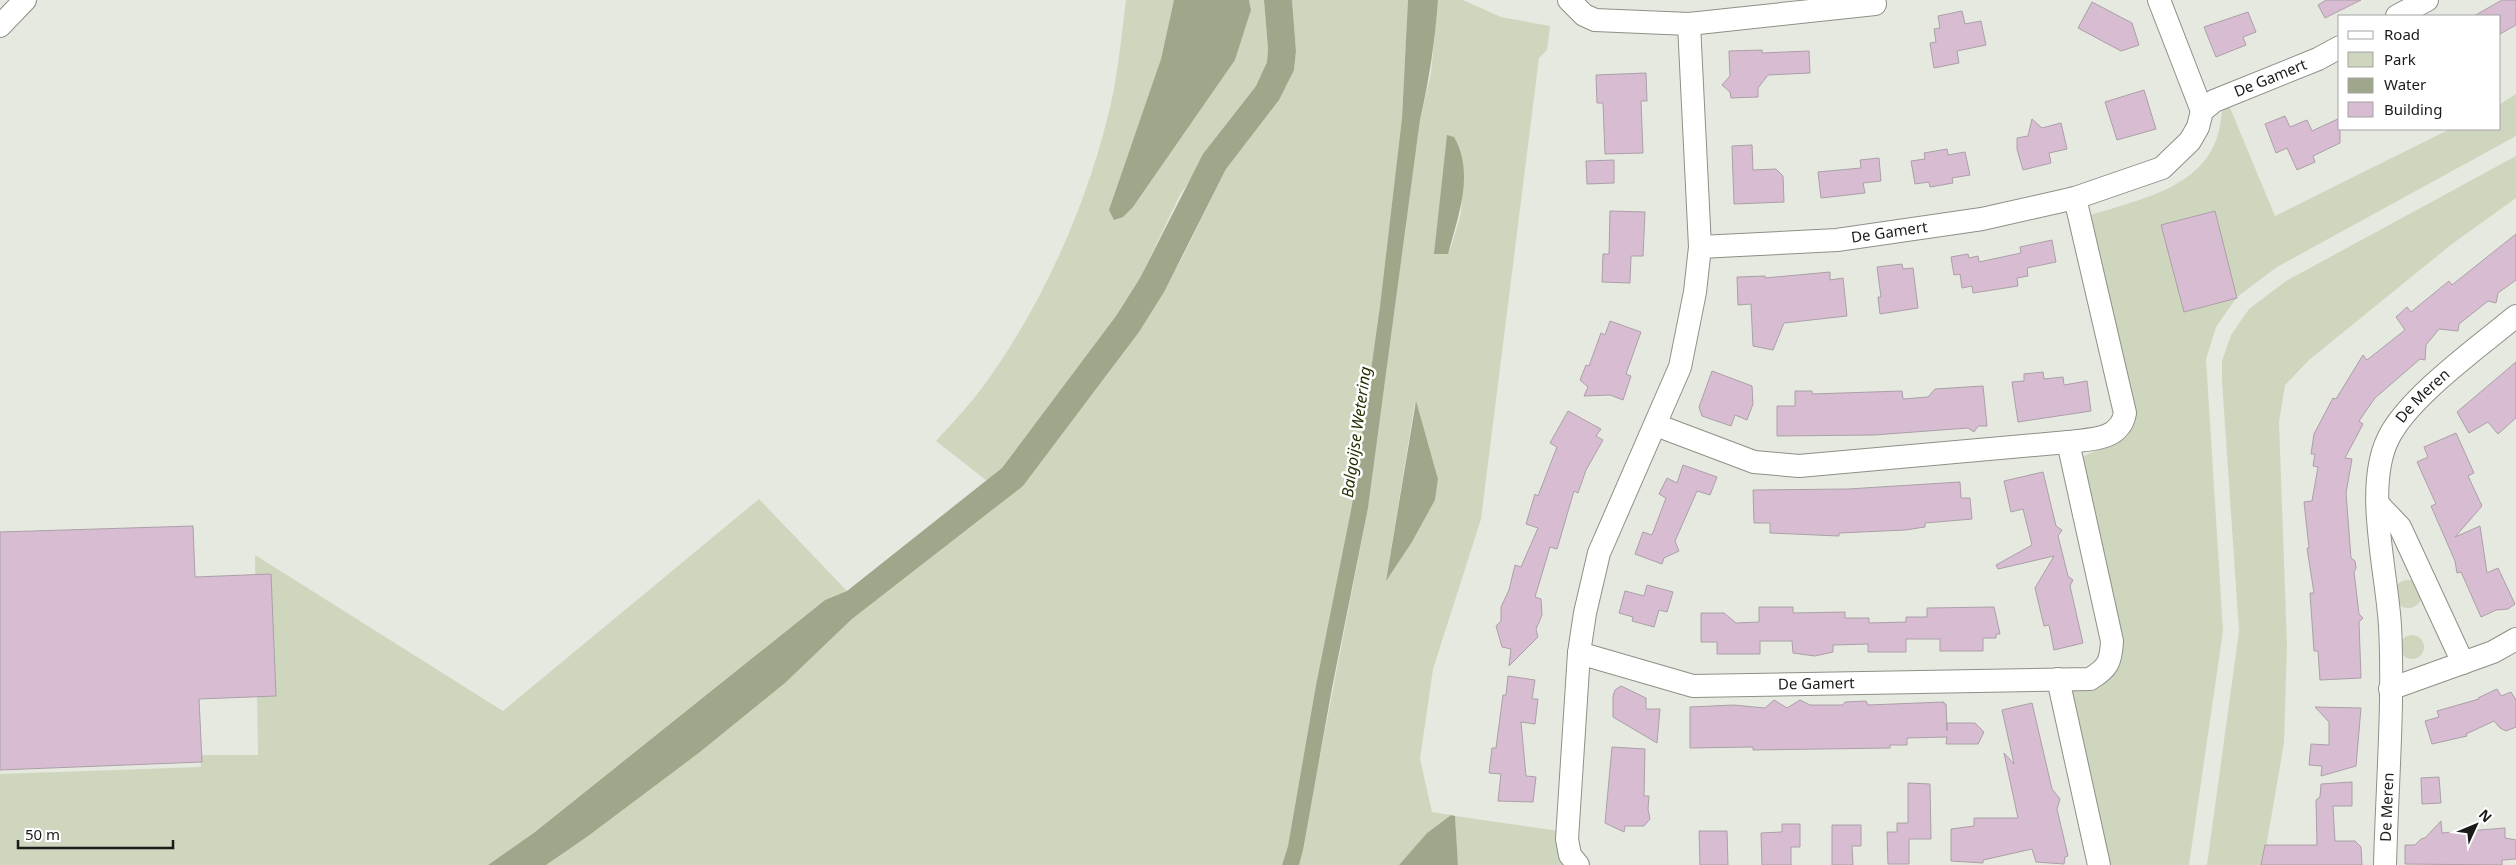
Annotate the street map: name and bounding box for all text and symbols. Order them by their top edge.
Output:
legend [2338,15,2501,130]
text: Road [2384,24,2420,44]
text: Park [2384,49,2416,69]
street label: De Gamert [2231,53,2310,101]
text: Water [2384,74,2426,94]
text: Building [2384,99,2442,119]
street label: De Gamert [1850,216,1929,247]
street label: De Meren [2390,364,2453,427]
water label: Balgoijse Wetering [1336,365,1376,499]
street label: De Gamert [1778,672,1855,694]
street label: De Meren [2375,772,2398,842]
north arrow [2451,800,2501,850]
text: N [2475,805,2497,826]
scale bar [18,818,172,850]
text: 50 m [25,824,60,844]

